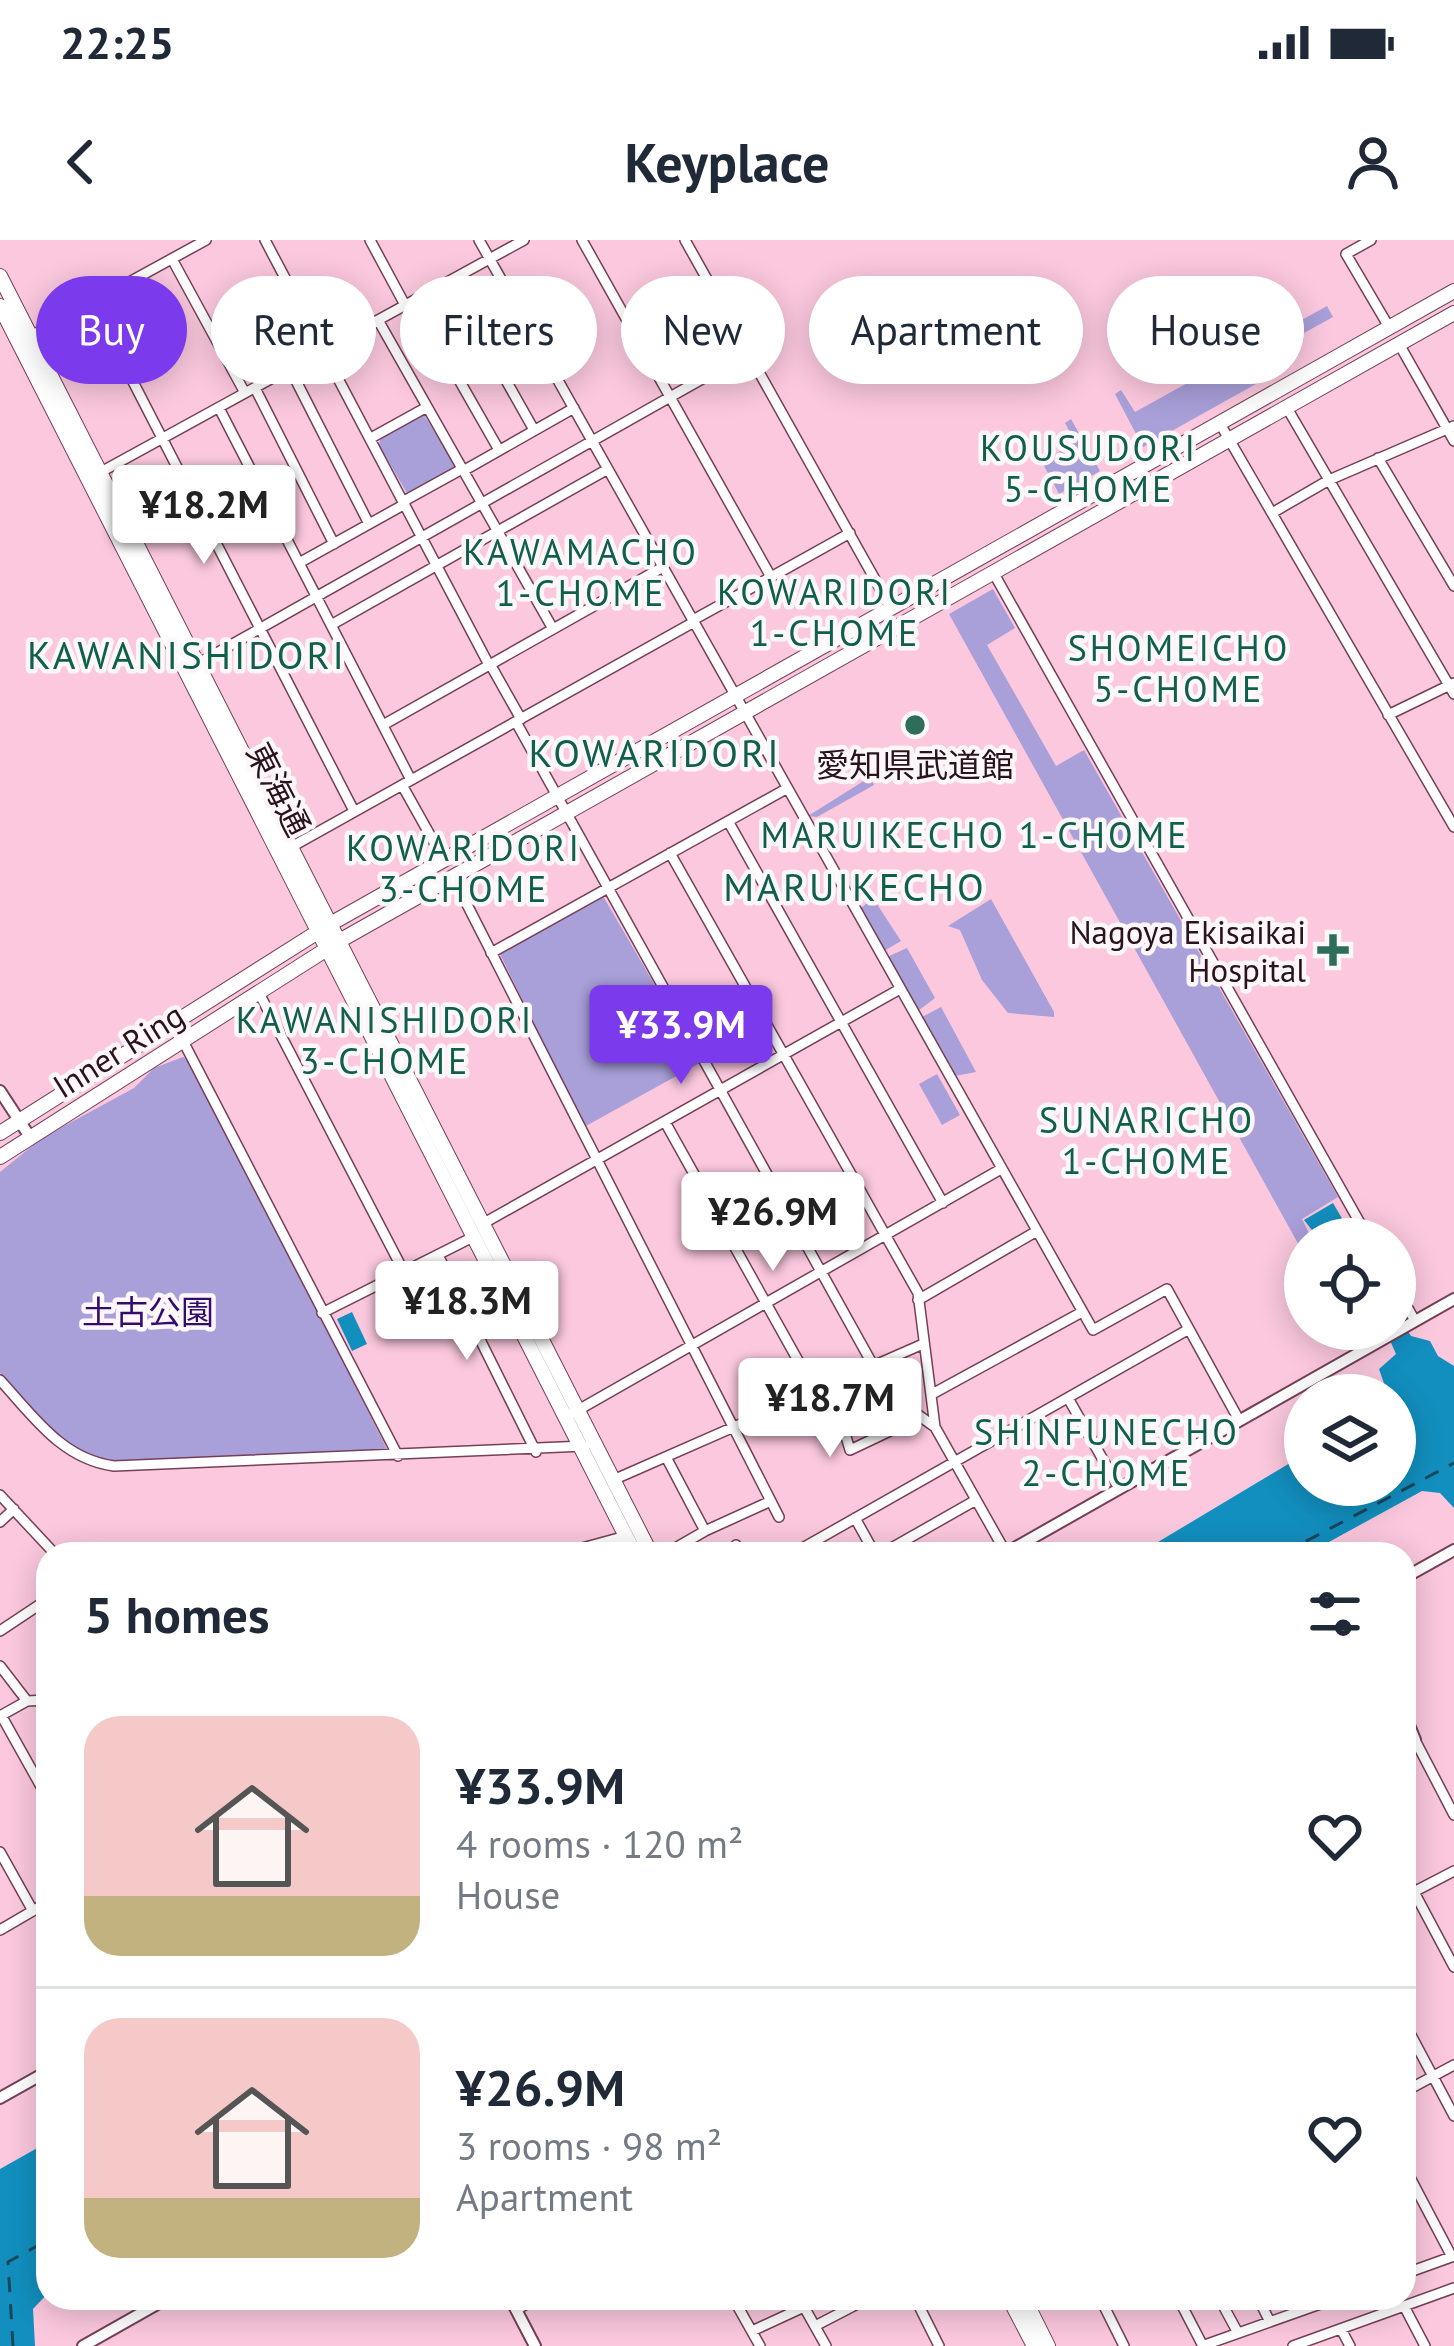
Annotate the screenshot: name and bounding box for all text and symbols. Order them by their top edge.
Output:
text: 22:25 [60,13,174,71]
text: Keyplace [624,127,830,197]
icon: back [48,129,114,195]
icon: person [1340,129,1406,195]
chip: Buy [36,276,187,384]
chip: Rent [211,276,376,384]
chip: Filters [400,276,597,384]
chip: New [621,276,785,384]
chip: Apartment [809,276,1083,384]
chip: House [1107,276,1304,384]
district label: KOUSUDORI 5-CHOME [980,424,1198,512]
pin: ¥18.2M [106,465,302,567]
text: ¥18.2M [139,478,269,529]
district label: KAWAMACHO 1-CHOME [463,528,699,616]
district label: KOWARIDORI 1-CHOME [717,568,953,656]
district label: SHOMEICHO 5-CHOME [1068,624,1290,712]
district label: KAWANISHIDORI [27,629,347,680]
marker: 愛知県武道館 [902,712,928,738]
district label: KOWARIDORI [528,727,782,778]
street label: 東海通 [237,735,321,843]
place label: 愛知県武道館 [816,743,1014,786]
district label: MARUIKECHO 1-CHOME [761,811,1189,858]
district label: KOWARIDORI 3-CHOME [346,824,582,912]
district label: MARUIKECHO [723,861,987,912]
place label: Nagoya Ekisaikai Hospital [1069,910,1306,991]
marker: Nagoya Ekisaikai Hospital [1317,934,1349,966]
pin: ¥33.9M [583,985,779,1087]
street label: Inner Ring [44,993,192,1107]
district label: KAWANISHIDORI 3-CHOME [236,996,534,1084]
text: ¥33.9M [616,998,746,1049]
district label: SUNARICHO 1-CHOME [1039,1096,1255,1184]
pin: ¥26.9M [675,1172,871,1274]
text: ¥26.9M [708,1185,838,1236]
map controls [1284,1218,1416,1506]
button: locate [1284,1218,1416,1350]
pin: ¥18.3M [369,1261,565,1363]
text: ¥18.3M [402,1274,532,1325]
park label: 土古公園 [82,1290,214,1333]
pin: ¥18.7M [732,1358,928,1460]
text: ¥18.7M [765,1371,895,1422]
button: layers [1284,1374,1416,1506]
district label: SHINFUNECHO 2-CHOME [974,1408,1240,1496]
text: 5 homes [84,1581,270,1647]
icon: filters [1302,1581,1368,1647]
text: ¥33.9M [456,1752,625,1818]
icon: home [180,1764,324,1908]
icon: heart [1302,1803,1368,1869]
text: 4 rooms · 120 m² [456,1818,743,1869]
text: House [456,1869,560,1920]
text: ¥26.9M [456,2054,625,2120]
icon: home [180,2066,324,2210]
icon: heart [1302,2105,1368,2171]
text: 3 rooms · 98 m² [456,2120,722,2171]
text: Apartment [456,2171,633,2222]

